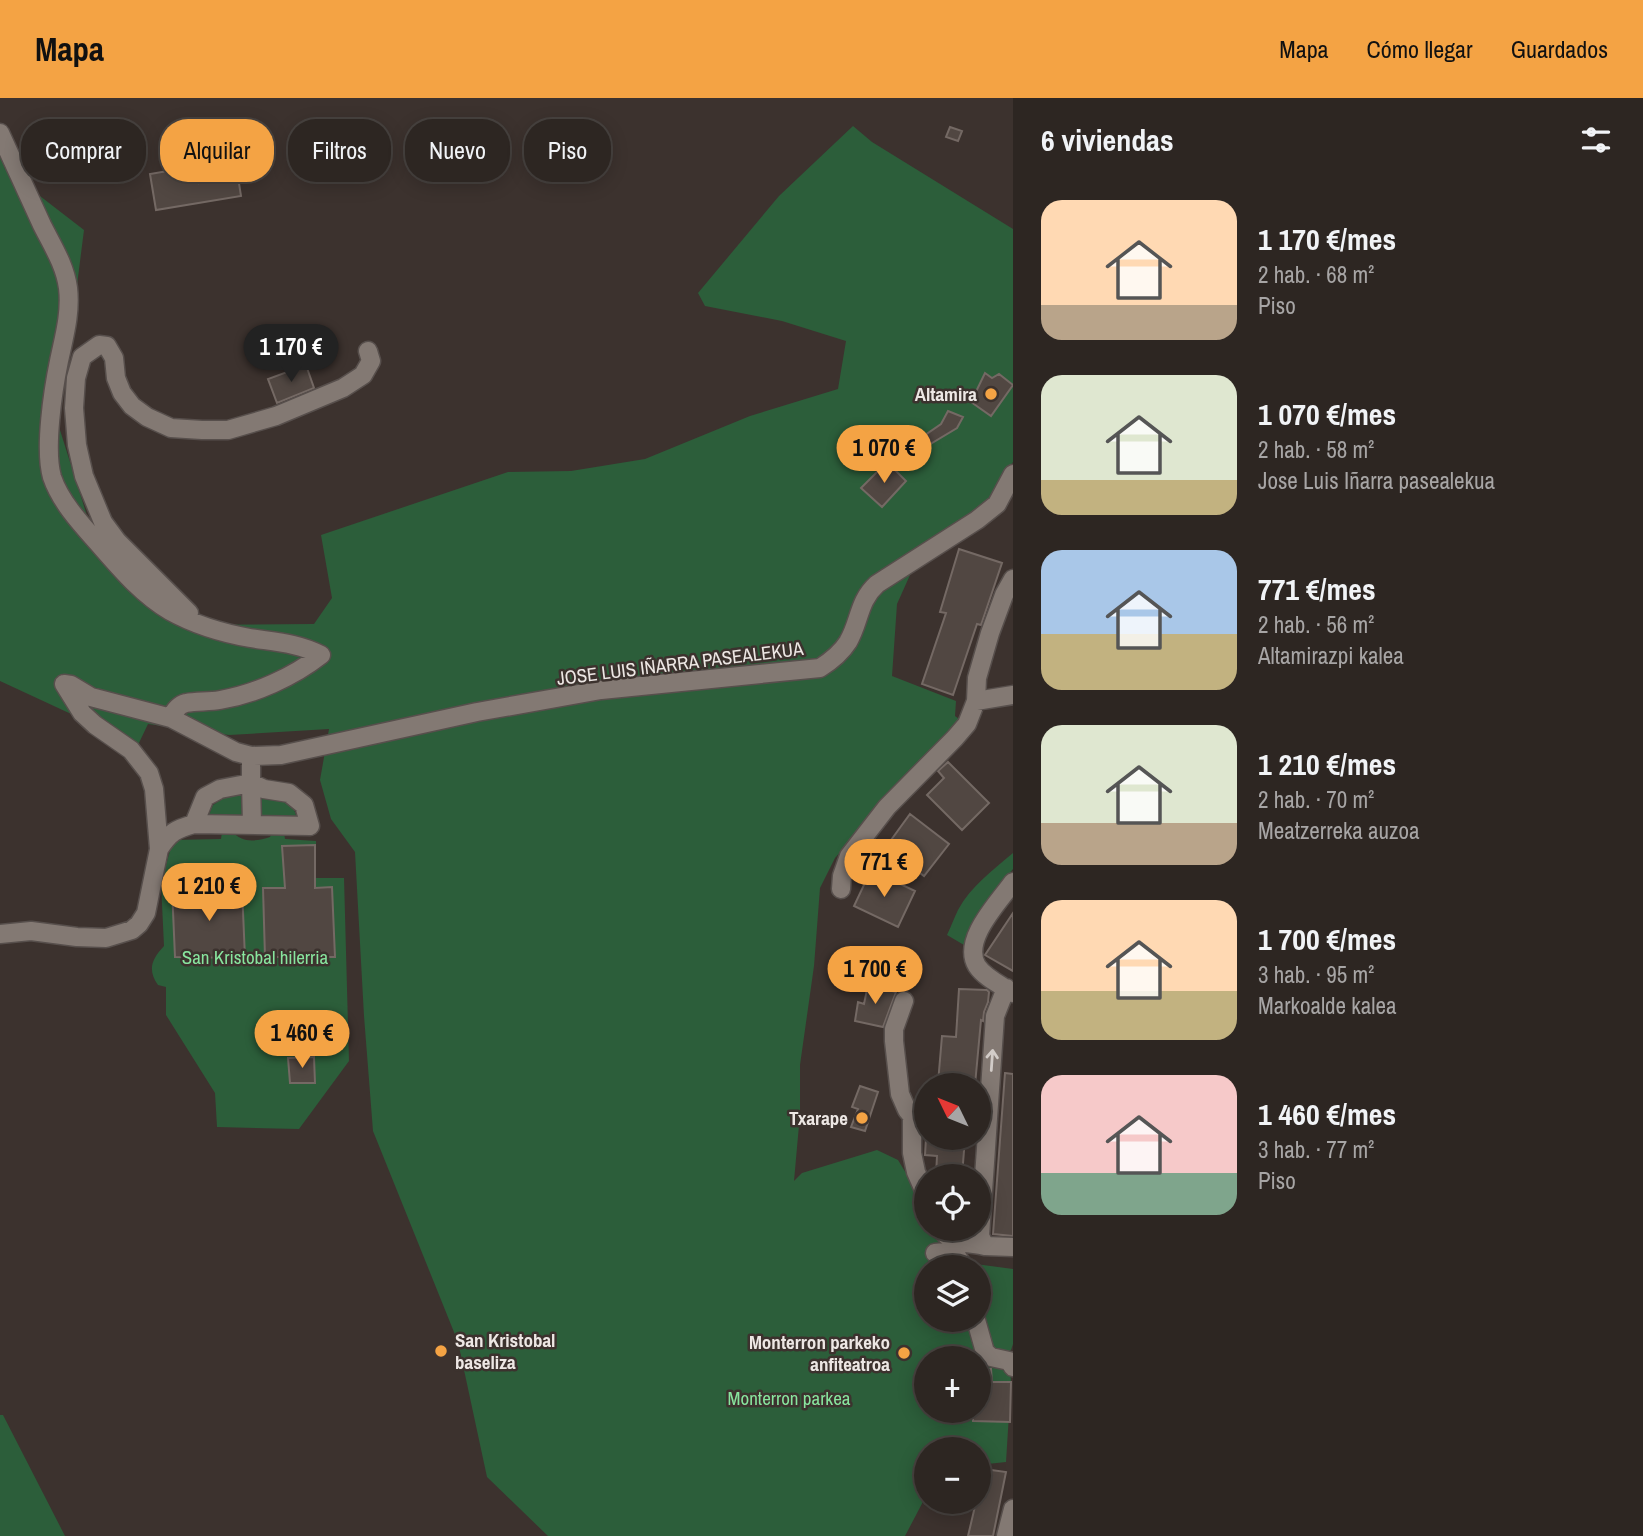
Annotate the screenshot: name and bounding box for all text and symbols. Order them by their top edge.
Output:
text: Mapa [35,27,104,71]
text: Mapa [1279,33,1329,65]
text: Cómo llegar [1367,33,1473,65]
text: Guardados [1511,33,1608,65]
chip: Comprar [21,119,146,182]
chip: Alquilar [160,119,274,182]
chip: Filtros [288,119,391,182]
chip: Nuevo [405,119,510,182]
chip: Piso [524,119,611,182]
text: 6 viviendas [1041,120,1174,160]
icon: filters [1577,121,1615,159]
text: 1 170 €/mes [1258,219,1396,259]
icon: home [1097,228,1181,312]
text: 2 hab. · 68 m² [1258,259,1374,290]
text: Piso [1258,290,1296,321]
pin: 1 170 € [226,324,356,384]
text: 1 170 € [260,331,322,362]
place label: Altamira [915,381,977,407]
marker: Altamira [983,386,999,402]
text: 1 070 €/mes [1258,394,1396,434]
icon: home [1097,403,1181,487]
pin: 1 070 € [819,426,949,485]
text: 1 070 € [853,432,915,463]
text: 2 hab. · 58 m² [1258,434,1374,465]
text: Jose Luis Iñarra pasealekua [1258,465,1495,496]
text: 771 €/mes [1258,569,1376,609]
icon: home [1097,578,1181,662]
text: 2 hab. · 56 m² [1258,609,1374,640]
street label: JOSE LUIS IÑARRA PASEALEKUA [555,635,805,691]
text: Altamirazpi kalea [1258,640,1404,671]
text: 1 210 €/mes [1258,744,1396,784]
icon: home [1097,753,1181,837]
text: 2 hab. · 70 m² [1258,784,1374,815]
text: Meatzerreka auzoa [1258,815,1419,846]
pin: 771 € [835,840,933,899]
text: 771 € [860,846,908,877]
pin: 1 210 € [144,864,274,923]
text: 1 210 € [178,870,240,901]
text: 1 700 €/mes [1258,919,1396,959]
icon: home [1097,928,1181,1012]
park label: San Kristobal hilerria [182,944,329,970]
pin: 1 700 € [810,946,940,1006]
text: 1 700 € [844,953,906,984]
text: 3 hab. · 95 m² [1258,959,1374,990]
text: Markoalde kalea [1258,990,1396,1021]
pin: 1 460 € [237,1010,367,1070]
text: 1 460 € [271,1017,333,1048]
one-way arrow [986,1049,999,1072]
north arrow [914,1073,990,1150]
map controls [914,1073,991,1514]
text: 1 460 €/mes [1258,1094,1396,1134]
icon: home [1097,1103,1181,1187]
place label: Txarape [789,1105,848,1131]
marker: Txarape [854,1110,870,1126]
text: 3 hab. · 77 m² [1258,1134,1374,1165]
button: locate [914,1164,991,1241]
text: Piso [1258,1165,1296,1196]
button: layers [914,1255,991,1332]
place label: San Kristobal baseliza [455,1327,555,1375]
place label: Monterron parkeko anfiteatroa [749,1329,890,1377]
marker: San Kristobal baseliza [433,1343,449,1359]
marker: Monterron parkeko anfiteatroa [896,1345,912,1361]
button: + [914,1346,991,1423]
park label: Monterron parkea [728,1385,851,1411]
button: − [914,1437,991,1514]

